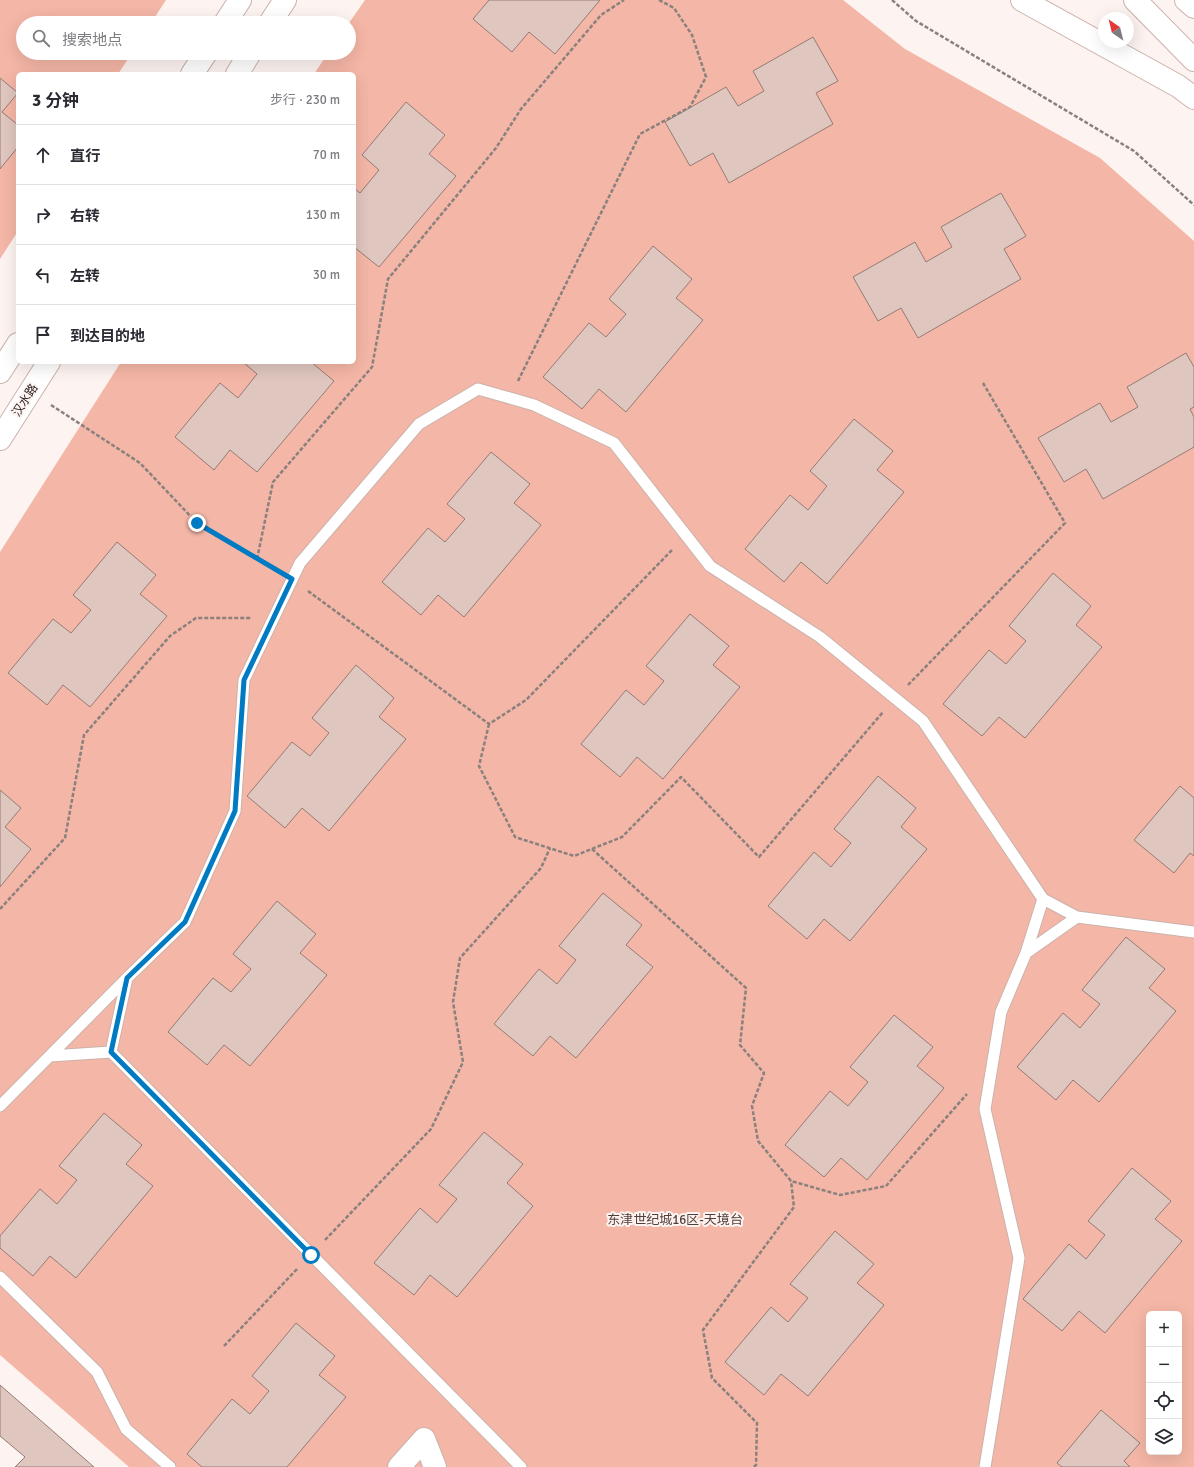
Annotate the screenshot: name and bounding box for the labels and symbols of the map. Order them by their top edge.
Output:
north arrow [1098,12,1134,48]
street label: 汉水路 [9,381,42,419]
route end [188,514,206,532]
district label: 东津世纪城16区-天境台 [607,1212,743,1228]
route start [302,1246,320,1264]

